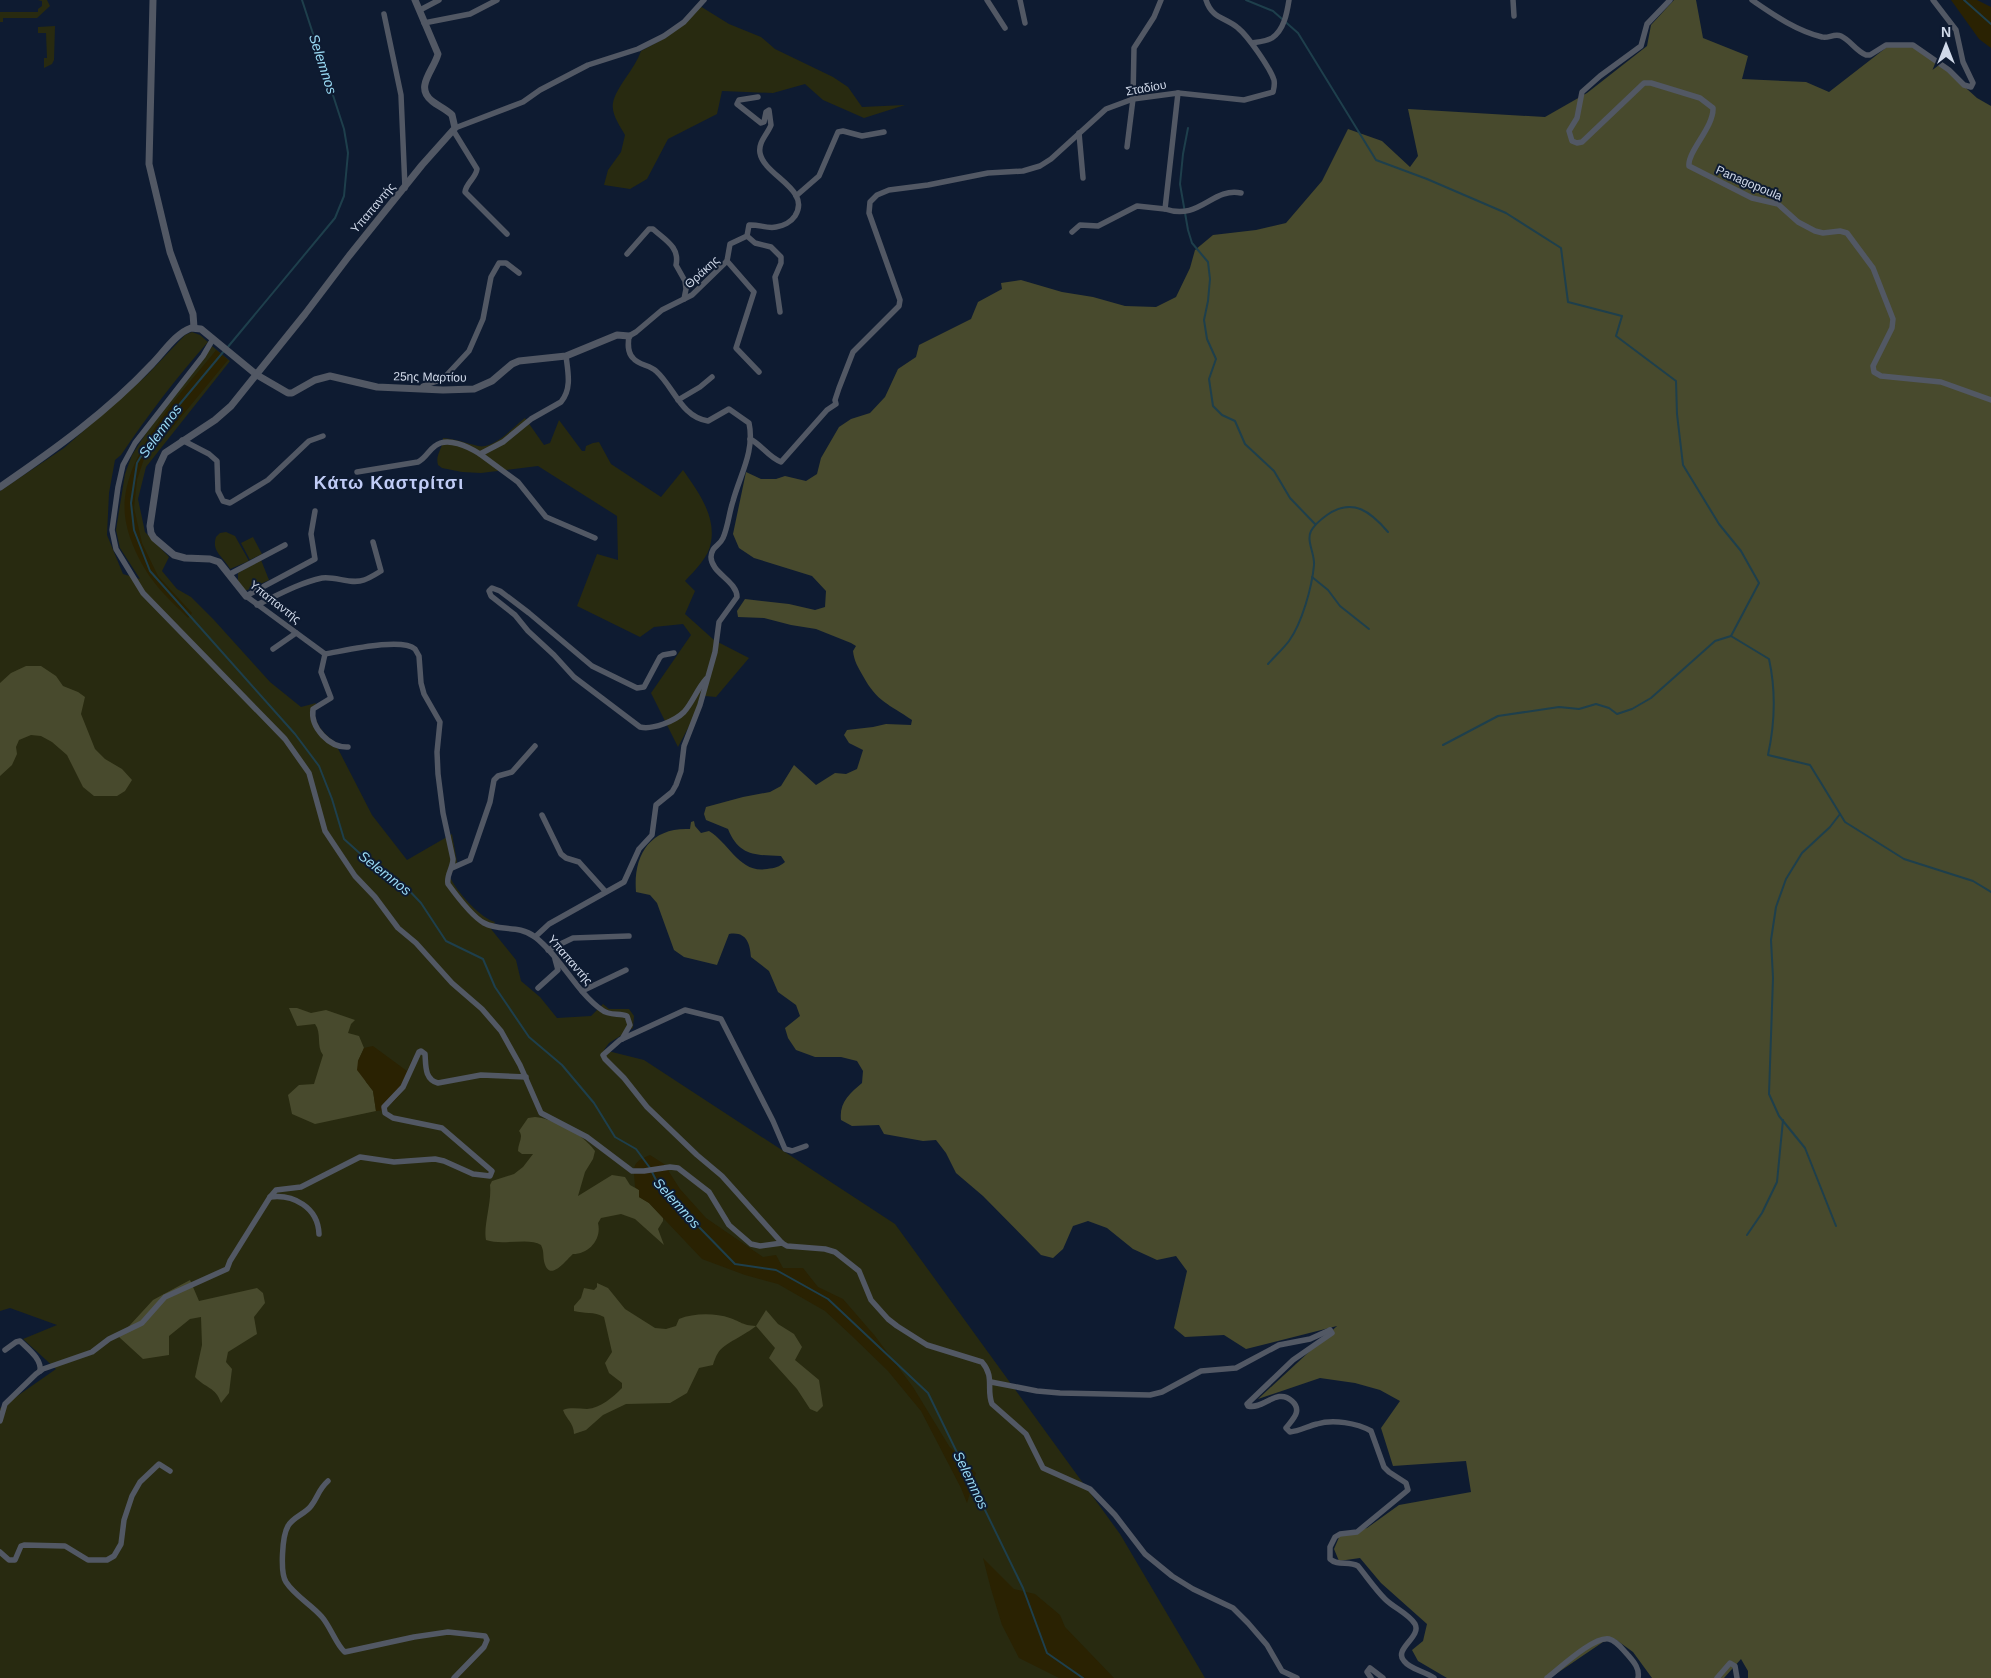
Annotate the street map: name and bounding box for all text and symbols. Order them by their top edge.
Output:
north arrow [1921,20,1971,70]
text: N [1941,24,1951,40]
water label: Selemnos [306,32,340,96]
street label: Σταδίου [1125,78,1167,98]
street label: Panagopoula [1714,163,1785,203]
street label: Υπαπαντής [348,180,398,236]
street label: Θράκης [682,253,722,291]
street label: 25ης Μαρτίου [393,369,467,385]
water label: Selemnos [135,401,185,461]
district label: Κάτω Καστρίτσι [314,473,464,493]
street label: Υπαπαντής [247,578,304,627]
water label: Selemnos [356,848,414,898]
street label: Υπαπαντής [545,932,596,988]
water label: Selemnos [650,1175,704,1231]
water label: Selemnos [950,1449,992,1511]

